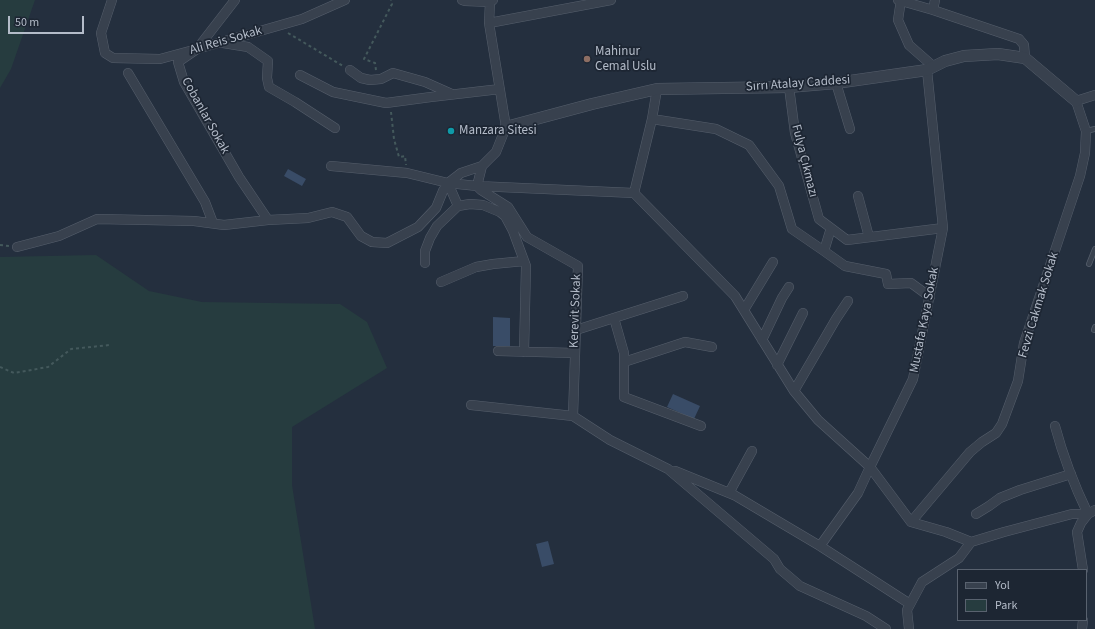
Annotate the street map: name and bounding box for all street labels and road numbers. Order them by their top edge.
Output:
street label: Ali Reis Sokak [188,23,264,59]
street label: Sırrı Atalay Caddesi [745,73,851,95]
street label: Cobanlar Sokak [177,75,233,157]
street label: Fulya Çıkmazı [787,123,821,199]
street label: Fevzi Cakmak Sokak [1015,250,1063,360]
street label: Mustafa Kaya Sokak [907,266,943,374]
street label: Kerevit Sokak [567,274,585,348]

